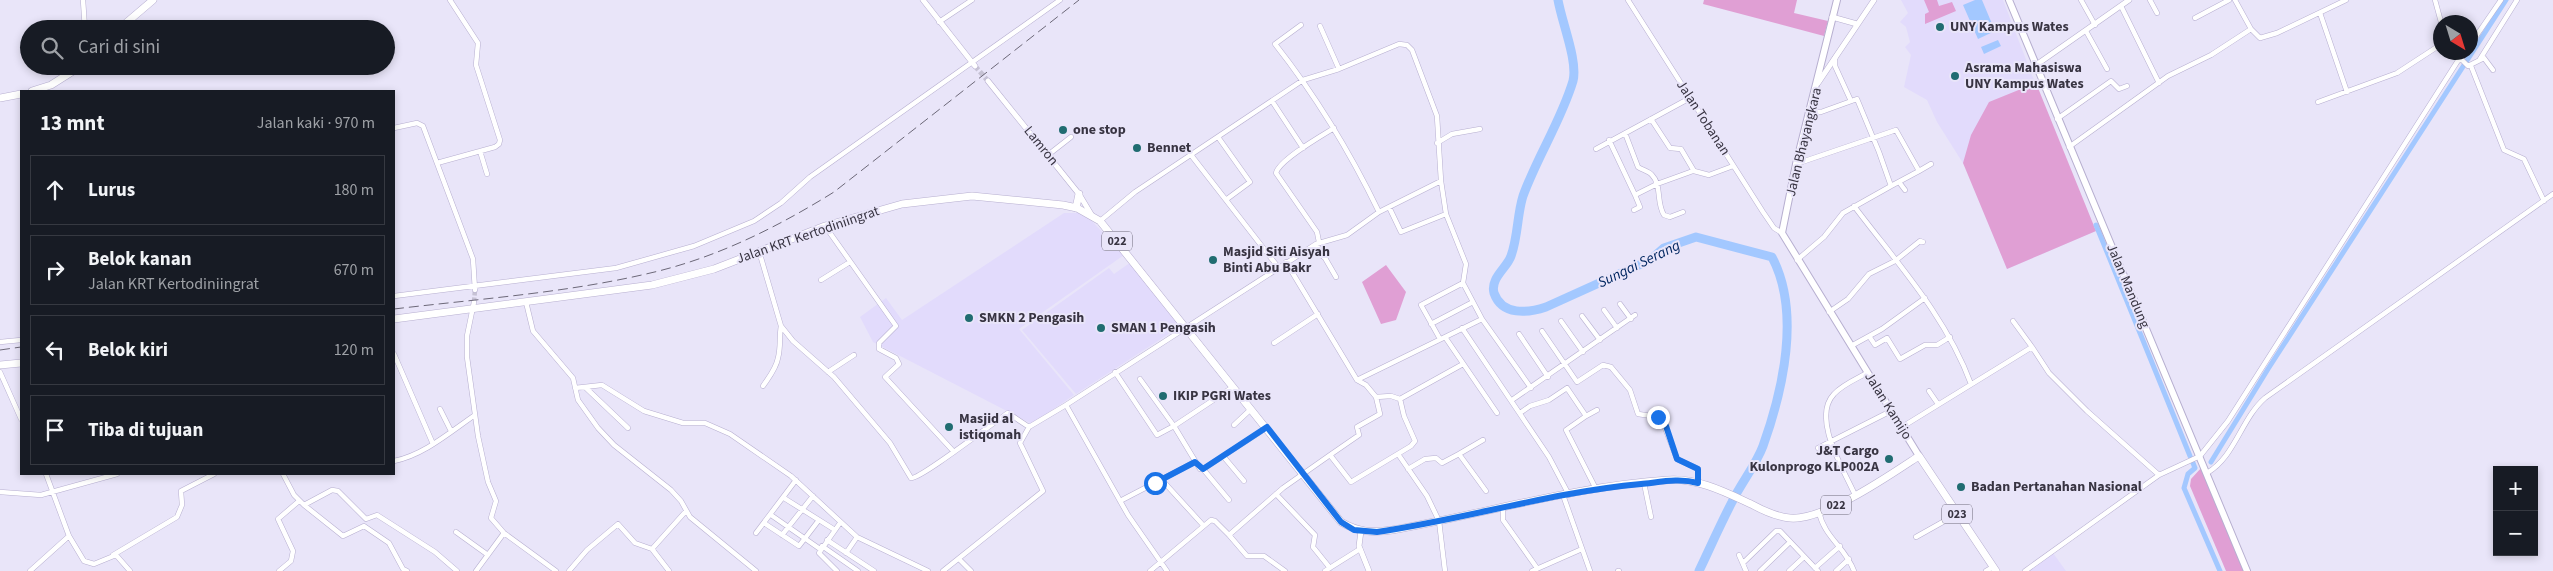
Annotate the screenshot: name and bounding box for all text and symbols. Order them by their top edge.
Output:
north arrow [2433,15,2478,60]
place label: UNY Kampus Wates [1950,17,2069,37]
search box [20,20,395,75]
marker: UNY Kampus Wates [1934,21,1946,33]
icon: search [38,34,66,62]
text: Cari di sini [78,34,160,61]
place label: Asrama Mahasiswa UNY Kampus Wates [1964,58,2084,94]
marker: Asrama Mahasiswa UNY Kampus Wates [1949,70,1961,82]
street label: Jalan Tobanan [1671,76,1735,160]
street label: Jalan Bhayangkara [1781,86,1827,198]
text: 13 mnt [40,108,104,138]
text: Jalan kaki · 970 m [257,112,375,134]
place label: one stop [1073,120,1126,140]
street label: Lamron [1019,122,1063,170]
marker: one stop [1057,124,1069,136]
place label: Bennet [1147,138,1192,158]
marker: Bennet [1131,142,1143,154]
icon: ahead [41,176,69,204]
text: Lurus [88,177,135,204]
text: 180 m [334,179,374,201]
street label: Jalan KRT Kertodiniingrat [734,201,882,269]
road number: 022 [1102,232,1132,250]
water label: Sungai Serang [1594,235,1684,293]
street label: Jalan Mandung [2101,241,2155,331]
place label: Masjid Siti Aisyah Binti Abu Bakr [1223,242,1330,278]
text: Belok kanan [88,246,192,273]
marker: Masjid Siti Aisyah Binti Abu Bakr [1207,254,1219,266]
icon: right [41,256,69,284]
text: 670 m [334,259,374,281]
text: Jalan KRT Kertodiniingrat [88,273,259,295]
place label: SMKN 2 Pengasih [979,308,1084,328]
marker: SMKN 2 Pengasih [963,312,975,324]
place label: SMAN 1 Pengasih [1111,318,1216,338]
marker: SMAN 1 Pengasih [1095,322,1107,334]
icon: left [41,336,69,364]
text: Belok kiri [88,337,168,364]
text: 120 m [334,339,374,361]
street label: Jalan Kamijo [1859,368,1917,444]
place label: IKIP PGRI Wates [1173,386,1271,406]
marker: IKIP PGRI Wates [1157,390,1169,402]
route end [1647,406,1670,429]
place label: Masjid al istiqomah [959,409,1021,445]
icon: arrive [41,416,69,444]
text: Tiba di tujuan [88,417,203,444]
marker: Masjid al istiqomah [943,421,955,433]
place label: J&T Cargo Kulonprogo KLP002A [1749,441,1880,477]
marker: J&T Cargo Kulonprogo KLP002A [1883,453,1895,465]
map controls [2493,466,2538,556]
button: + [2493,466,2538,511]
route start [1144,472,1167,495]
place label: Badan Pertanahan Nasional [1971,477,2142,497]
marker: Badan Pertanahan Nasional [1955,481,1967,493]
road number: 022 [1821,496,1851,514]
road number: 023 [1942,504,1972,524]
button: − [2493,511,2538,556]

